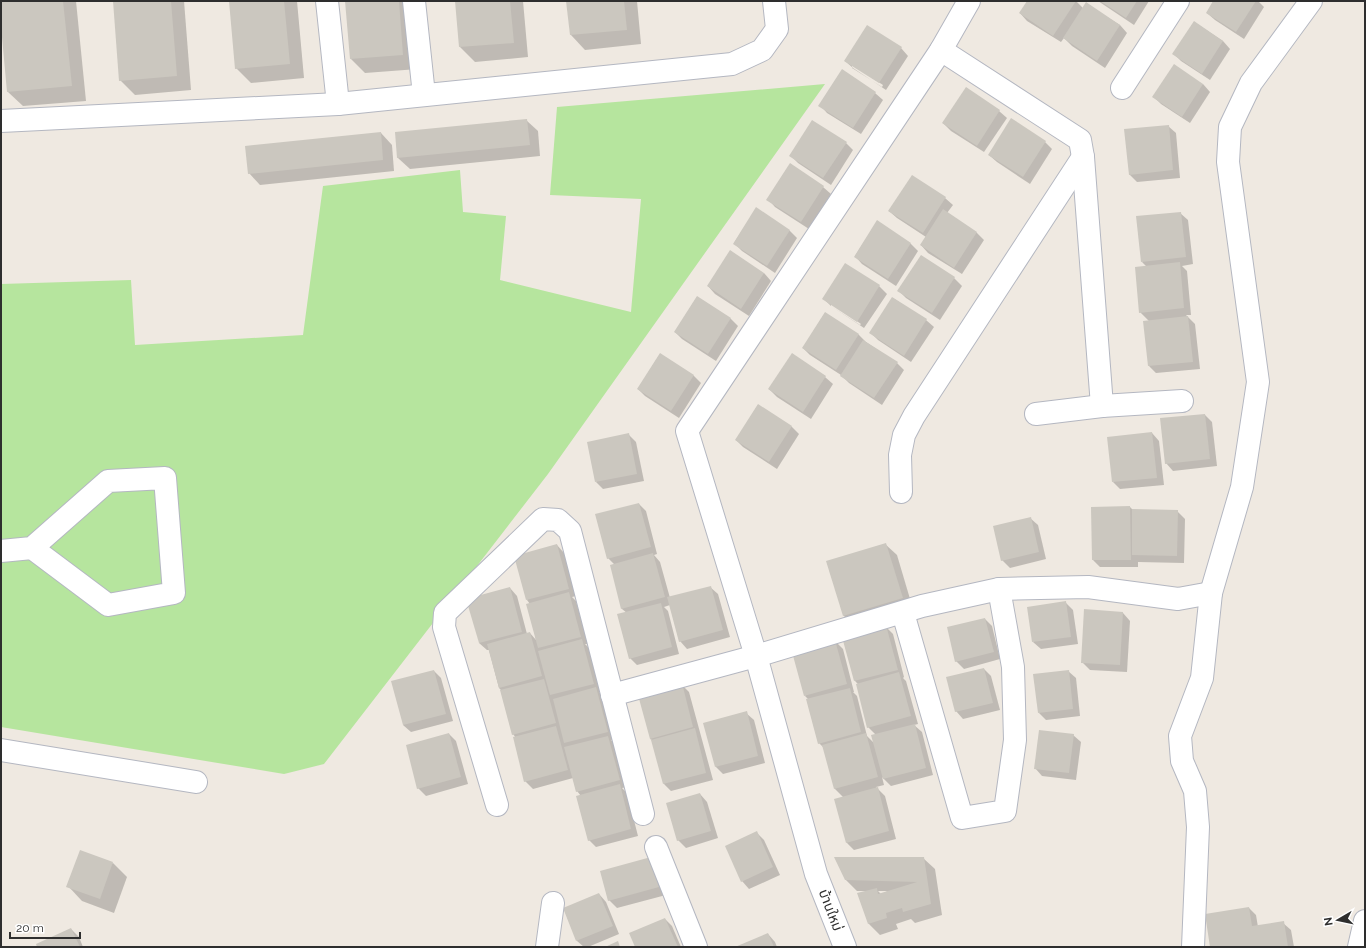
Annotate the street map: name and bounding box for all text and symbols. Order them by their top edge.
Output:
street label: บ้านใหม่ [816,887,846,933]
north arrow [1318,900,1358,940]
scale bar [10,914,80,940]
text: N [1322,916,1336,927]
text: 20 m [16,921,44,935]

